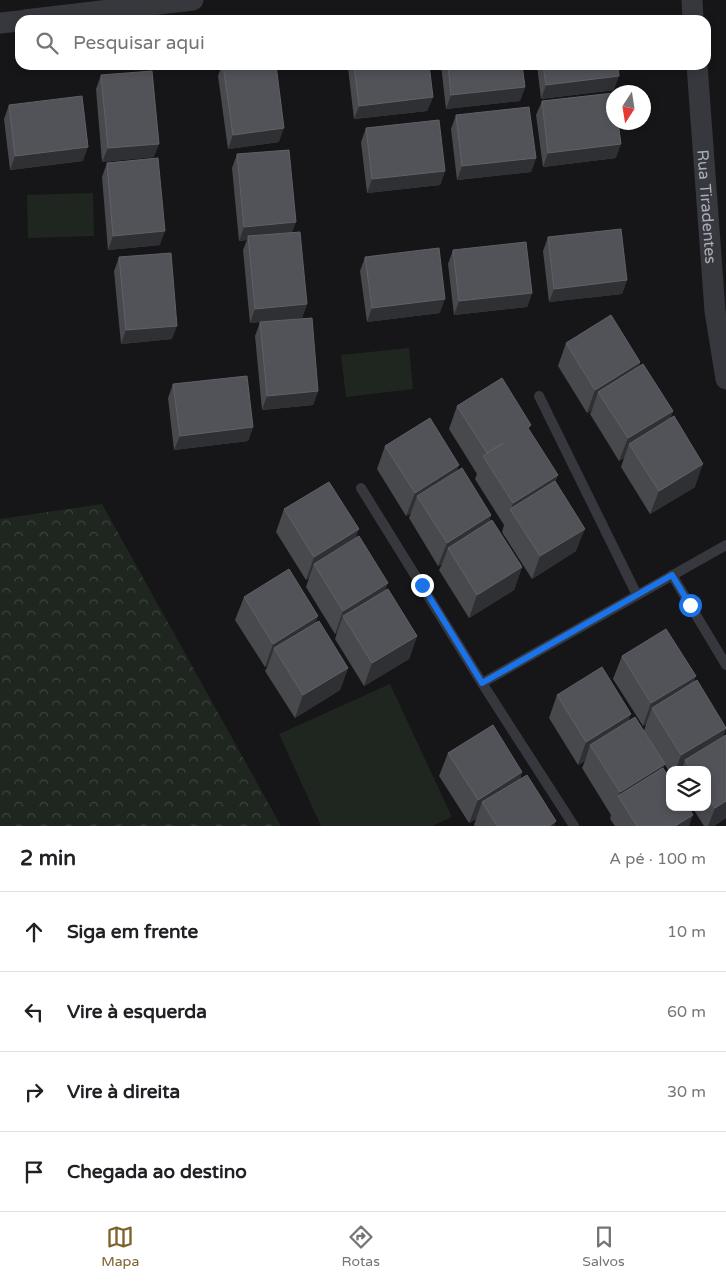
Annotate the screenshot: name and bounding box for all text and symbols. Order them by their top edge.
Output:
search box [15,15,711,70]
icon: search [33,29,61,57]
text: Pesquisar aqui [73,32,205,54]
north arrow [606,85,651,130]
street label: Rua Tiradentes [692,149,721,265]
route end [411,574,434,597]
route start [679,594,702,617]
map controls [666,766,711,811]
button: layers [666,766,711,811]
text: 2 min [20,846,76,871]
text: A pé · 100 m [609,849,706,869]
icon: ahead [20,918,48,946]
text: Siga em frente [67,921,198,943]
text: 10 m [667,922,706,942]
icon: left [20,998,48,1026]
text: Vire à esquerda [67,1001,207,1023]
text: 60 m [667,1002,706,1022]
icon: right [20,1078,48,1106]
text: Vire à direita [67,1081,180,1103]
text: 30 m [667,1082,706,1102]
icon: arrive [20,1158,48,1186]
text: Chegada ao destino [67,1161,247,1183]
tab: Mapa [101,1223,139,1270]
tab: Rotas [342,1223,380,1270]
tab: Salvos [582,1223,625,1270]

